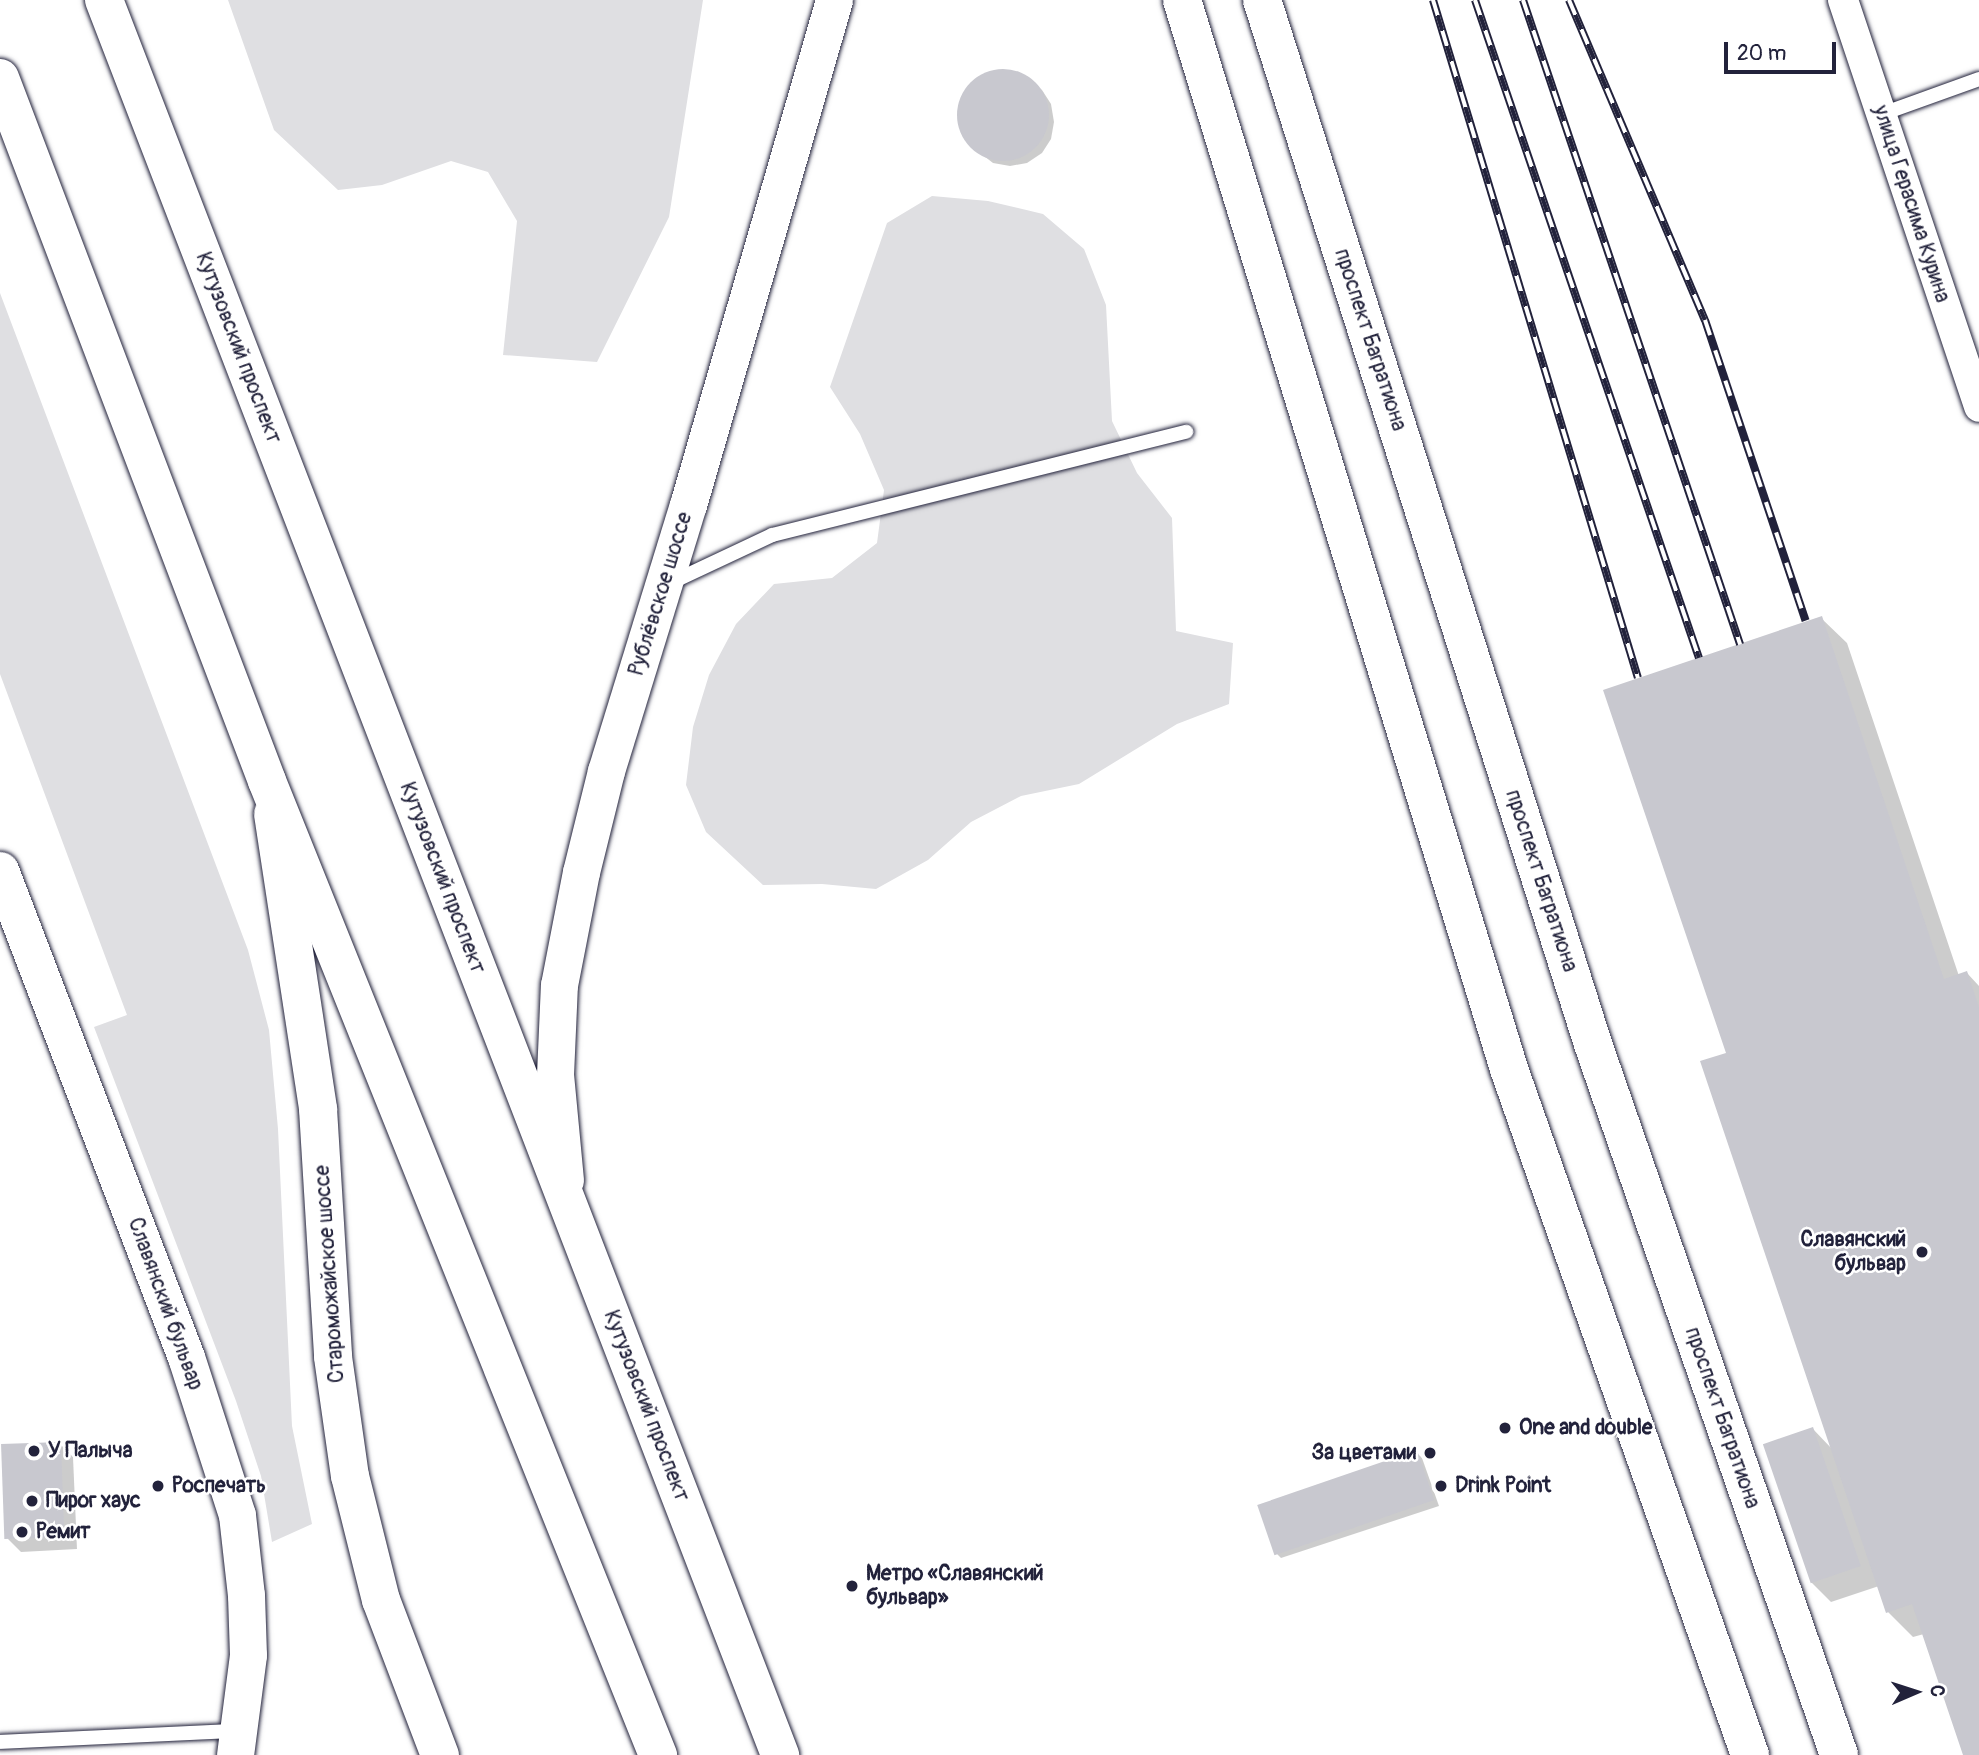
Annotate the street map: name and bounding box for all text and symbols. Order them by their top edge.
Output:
scale bar [1727,28,1839,72]
text: 20 m [1737,40,1786,67]
street label: улица Герасима Курина [1867,102,1955,306]
street label: проспект Багратиона [1329,246,1411,434]
street label: Кутузовский проспект [190,249,286,447]
street label: Рублёвское шоссе [624,509,698,679]
street label: Кутузовский проспект [394,779,490,977]
street label: проспект Багратиона [1500,787,1582,975]
street label: Староможайское шоссе [310,1164,350,1384]
street label: Славянский бульвар [122,1214,208,1394]
place label: Славянский бульвар [1801,1227,1906,1277]
marker: Славянский бульвар [1912,1242,1932,1262]
street label: Кутузовский проспект [598,1307,694,1505]
street label: проспект Багратиона [1679,1324,1765,1512]
place label: One and double [1519,1415,1652,1441]
marker: One and double [1497,1420,1513,1436]
place label: У Палыча [48,1438,132,1464]
place label: За цветами [1312,1440,1416,1466]
marker: У Палыча [26,1443,42,1459]
marker: За цветами [1422,1445,1438,1461]
place label: Роспечать [172,1473,266,1499]
place label: Drink Point [1455,1473,1551,1499]
marker: Роспечать [150,1478,166,1494]
marker: Drink Point [1433,1478,1449,1494]
place label: Пирог хаус [46,1488,141,1514]
marker: Пирог хаус [24,1493,40,1509]
place label: Ремит [36,1519,90,1545]
marker: Ремит [14,1524,30,1540]
place label: Метро «Славянский бульвар» [866,1561,1044,1611]
marker: Метро «Славянский бульвар» [844,1578,860,1594]
north arrow [1881,1657,1951,1727]
text: С [1925,1684,1949,1697]

